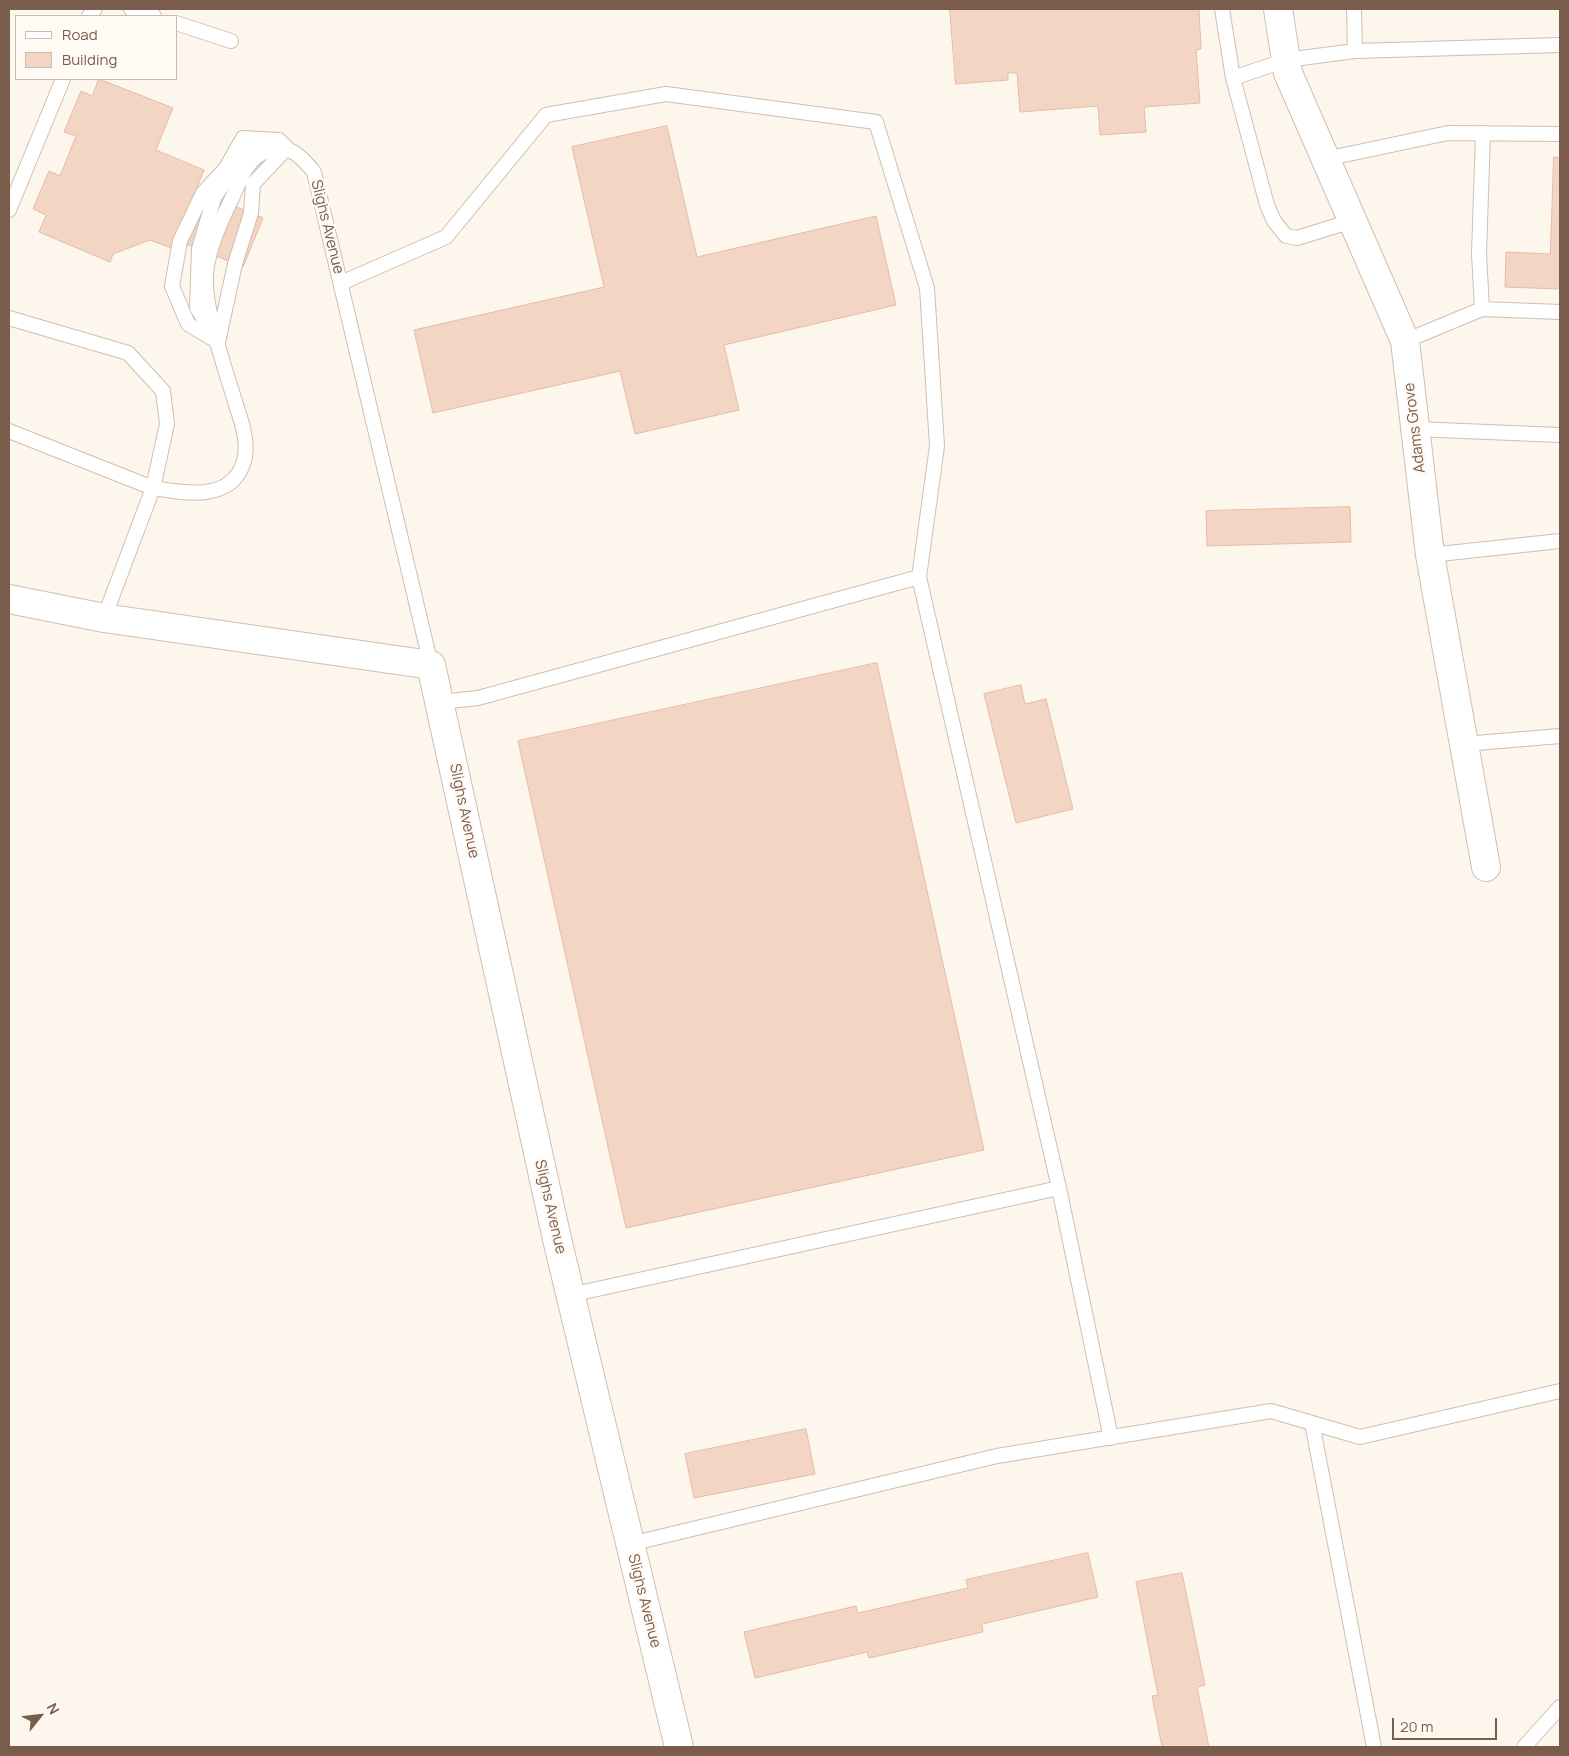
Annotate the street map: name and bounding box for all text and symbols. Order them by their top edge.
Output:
legend [15,15,178,80]
text: Road [62,24,98,45]
text: Building [62,49,117,70]
street label: Slighs Avenue [307,178,347,276]
street label: Adams Grove [1401,382,1429,474]
street label: Slighs Avenue [445,762,483,860]
street label: Slighs Avenue [530,1158,570,1256]
street label: Slighs Avenue [624,1552,664,1650]
north arrow [15,1691,65,1741]
text: N [43,1699,64,1717]
scale bar [1394,1708,1499,1740]
text: 20 m [1400,1716,1433,1737]

